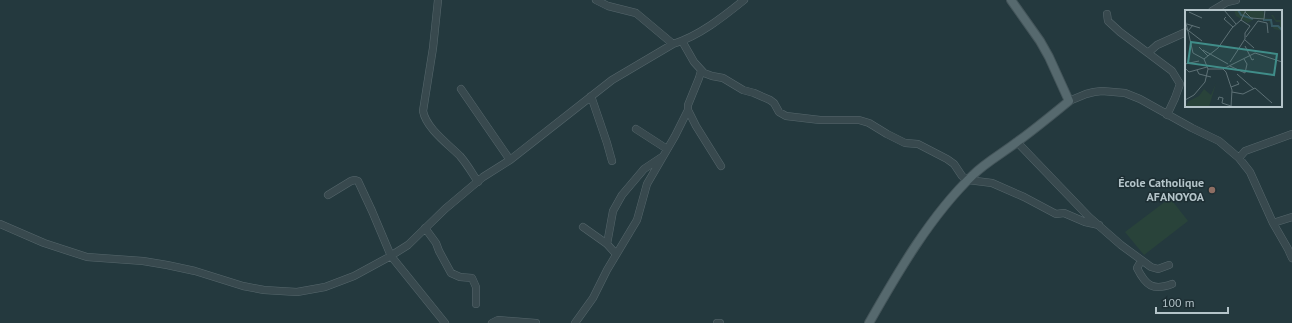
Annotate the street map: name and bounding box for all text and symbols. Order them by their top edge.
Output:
inset map [1185,10,1282,107]
place label: École Catholique AFANOYOA [1118,175,1205,204]
marker: École Catholique AFANOYOA [1207,185,1217,195]
scale bar [1156,289,1228,315]
text: 100 m [1162,295,1195,310]

